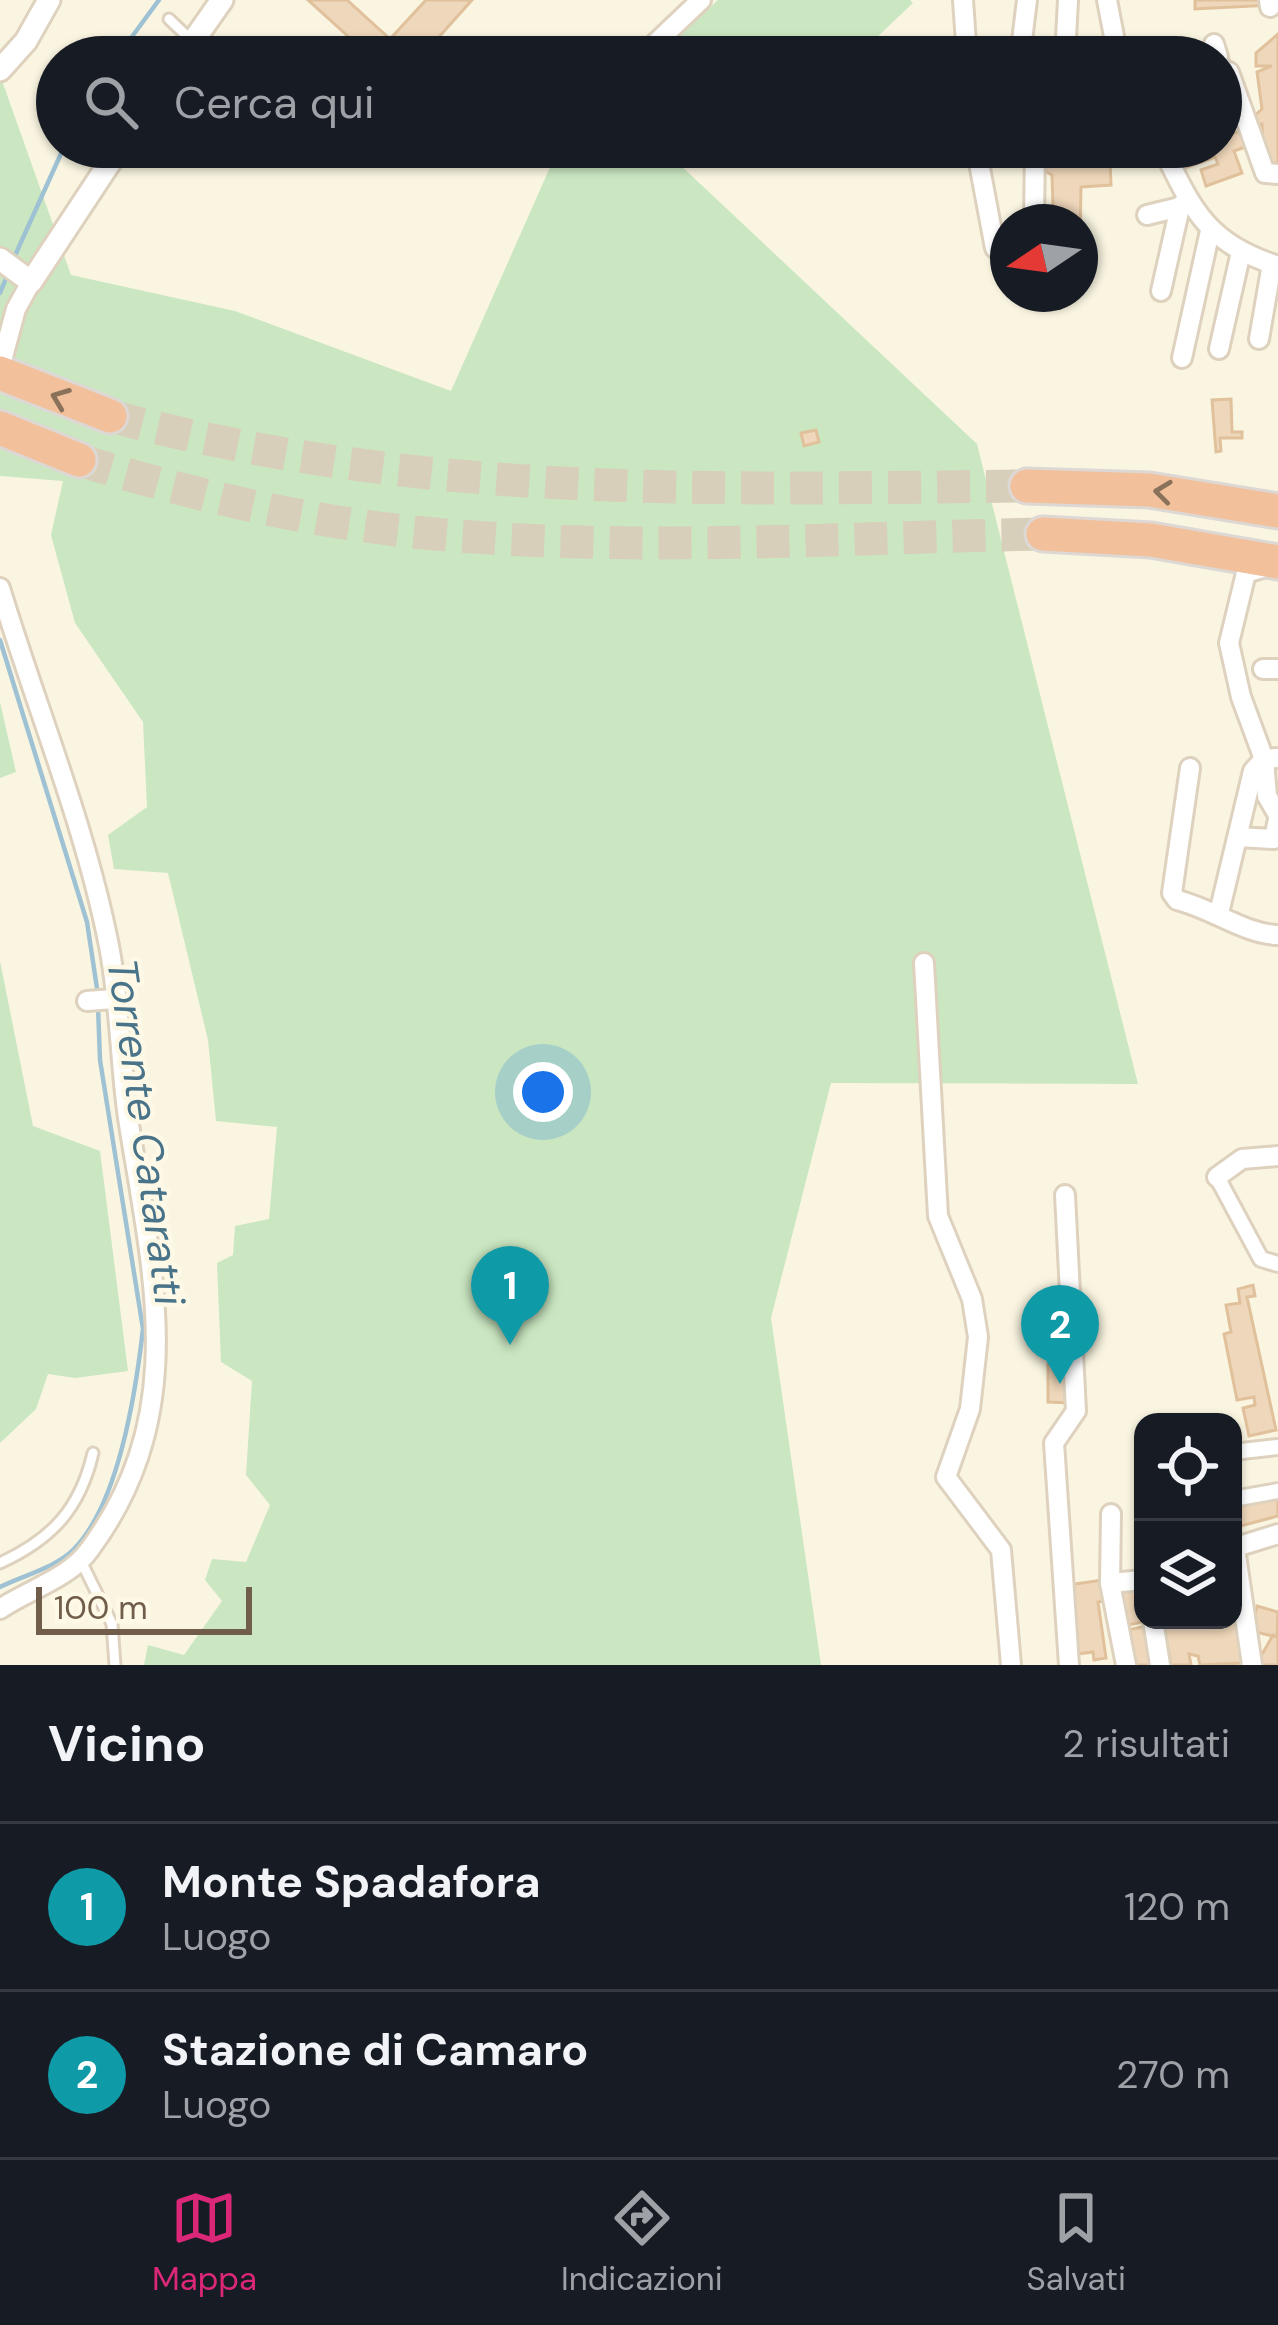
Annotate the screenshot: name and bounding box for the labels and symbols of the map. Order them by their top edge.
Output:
north arrow [990,204,1098,312]
one-way arrow [51,388,72,413]
one-way arrow [1153,480,1172,506]
water label: Torrente Cataratti [94,955,198,1310]
your location [513,1062,573,1122]
pin: 1 [471,1246,549,1345]
pin: 2 [1021,1285,1099,1384]
scale bar [36,1581,252,1634]

